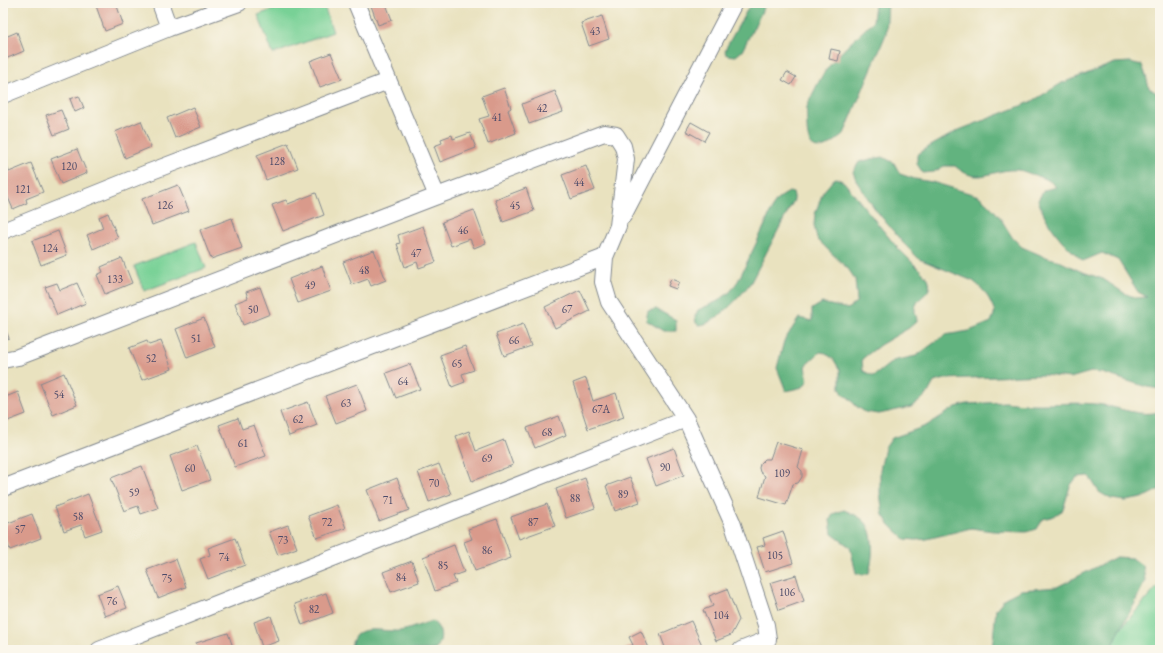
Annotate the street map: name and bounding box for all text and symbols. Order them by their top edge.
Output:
house number: 43 [590,24,600,38]
house number: 42 [537,101,548,115]
house number: 41 [492,110,502,124]
house number: 128 [269,154,285,168]
house number: 120 [61,159,77,173]
house number: 44 [574,175,585,189]
house number: 121 [15,182,31,196]
house number: 126 [157,198,174,212]
house number: 45 [510,198,520,212]
house number: 46 [458,223,469,237]
house number: 124 [42,241,59,255]
house number: 47 [411,246,422,260]
house number: 48 [359,263,369,277]
house number: 133 [107,272,123,286]
house number: 49 [305,278,316,292]
house number: 50 [248,302,258,316]
house number: 67 [562,302,573,316]
house number: 51 [191,331,201,345]
house number: 66 [509,333,520,347]
house number: 52 [146,351,157,365]
house number: 65 [452,356,462,370]
house number: 64 [398,374,409,388]
house number: 54 [54,387,65,401]
house number: 63 [341,396,351,410]
house number: 67А [592,402,610,416]
house number: 62 [293,412,304,426]
house number: 68 [542,425,552,439]
house number: 61 [238,436,248,450]
house number: 69 [482,451,493,465]
house number: 90 [660,460,670,474]
house number: 60 [185,461,195,475]
house number: 109 [774,466,791,480]
house number: 70 [429,476,439,490]
house number: 59 [129,485,140,499]
house number: 89 [618,487,629,501]
house number: 88 [570,491,580,505]
house number: 71 [383,493,393,507]
house number: 58 [73,509,83,523]
house number: 72 [322,515,333,529]
house number: 87 [528,515,539,529]
house number: 57 [15,522,26,536]
house number: 73 [278,533,288,547]
house number: 86 [482,543,493,557]
house number: 105 [767,548,783,562]
house number: 74 [219,550,230,564]
house number: 85 [438,558,448,572]
house number: 84 [396,570,407,584]
house number: 75 [162,571,172,585]
house number: 106 [779,585,796,599]
house number: 76 [107,594,118,608]
house number: 82 [309,602,320,616]
house number: 104 [713,608,730,622]

